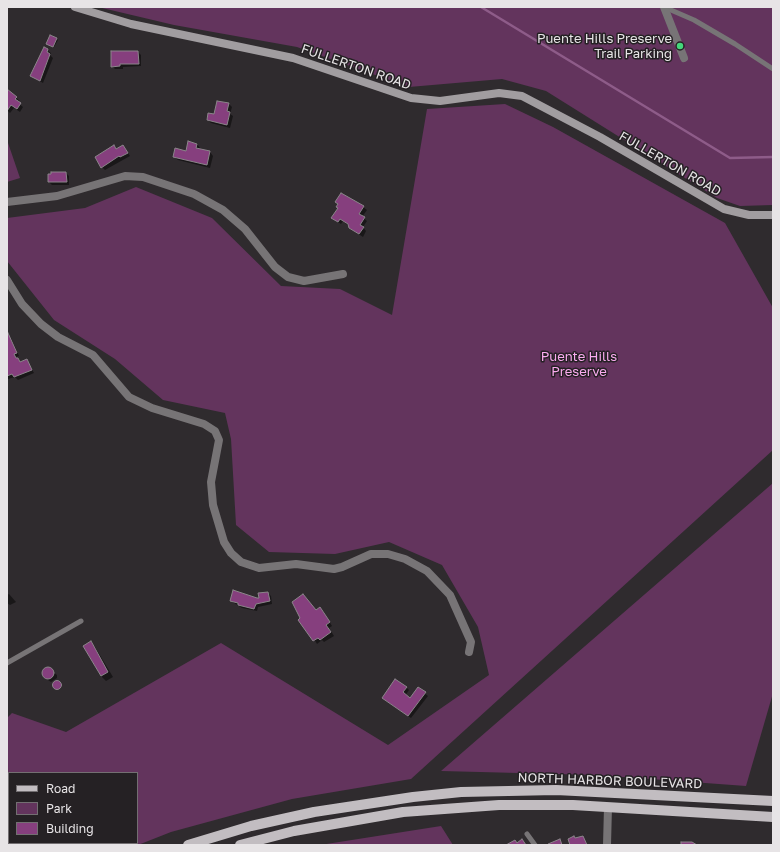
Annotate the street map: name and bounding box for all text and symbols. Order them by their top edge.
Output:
place label: Puente Hills Preserve Trail Parking [537,31,672,62]
street label: FULLERTON ROAD [299,41,413,93]
marker: Puente Hills Preserve Trail Parking [675,41,685,51]
street label: FULLERTON ROAD [616,128,724,200]
park label: Puente Hills Preserve [541,349,617,380]
street label: NORTH HARBOR BOULEVARD [517,770,703,792]
legend [8,772,138,844]
text: Road [46,781,75,796]
text: Park [46,801,72,816]
text: Building [46,821,94,836]

